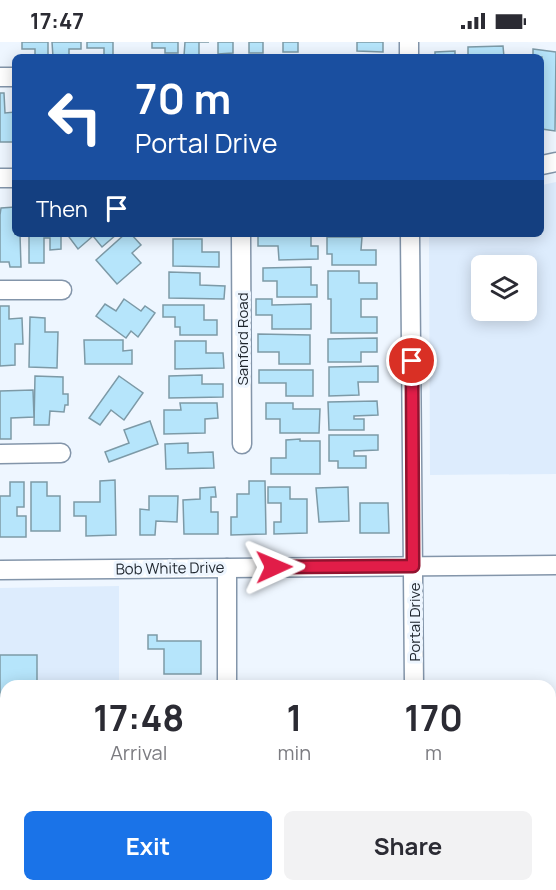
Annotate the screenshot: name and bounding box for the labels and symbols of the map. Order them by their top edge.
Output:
street label: Sanford Road [232,292,253,386]
pin [386,335,437,386]
position arrow [242,535,306,599]
street label: Bob White Drive [115,557,225,579]
street label: Portal Drive [404,582,425,662]

